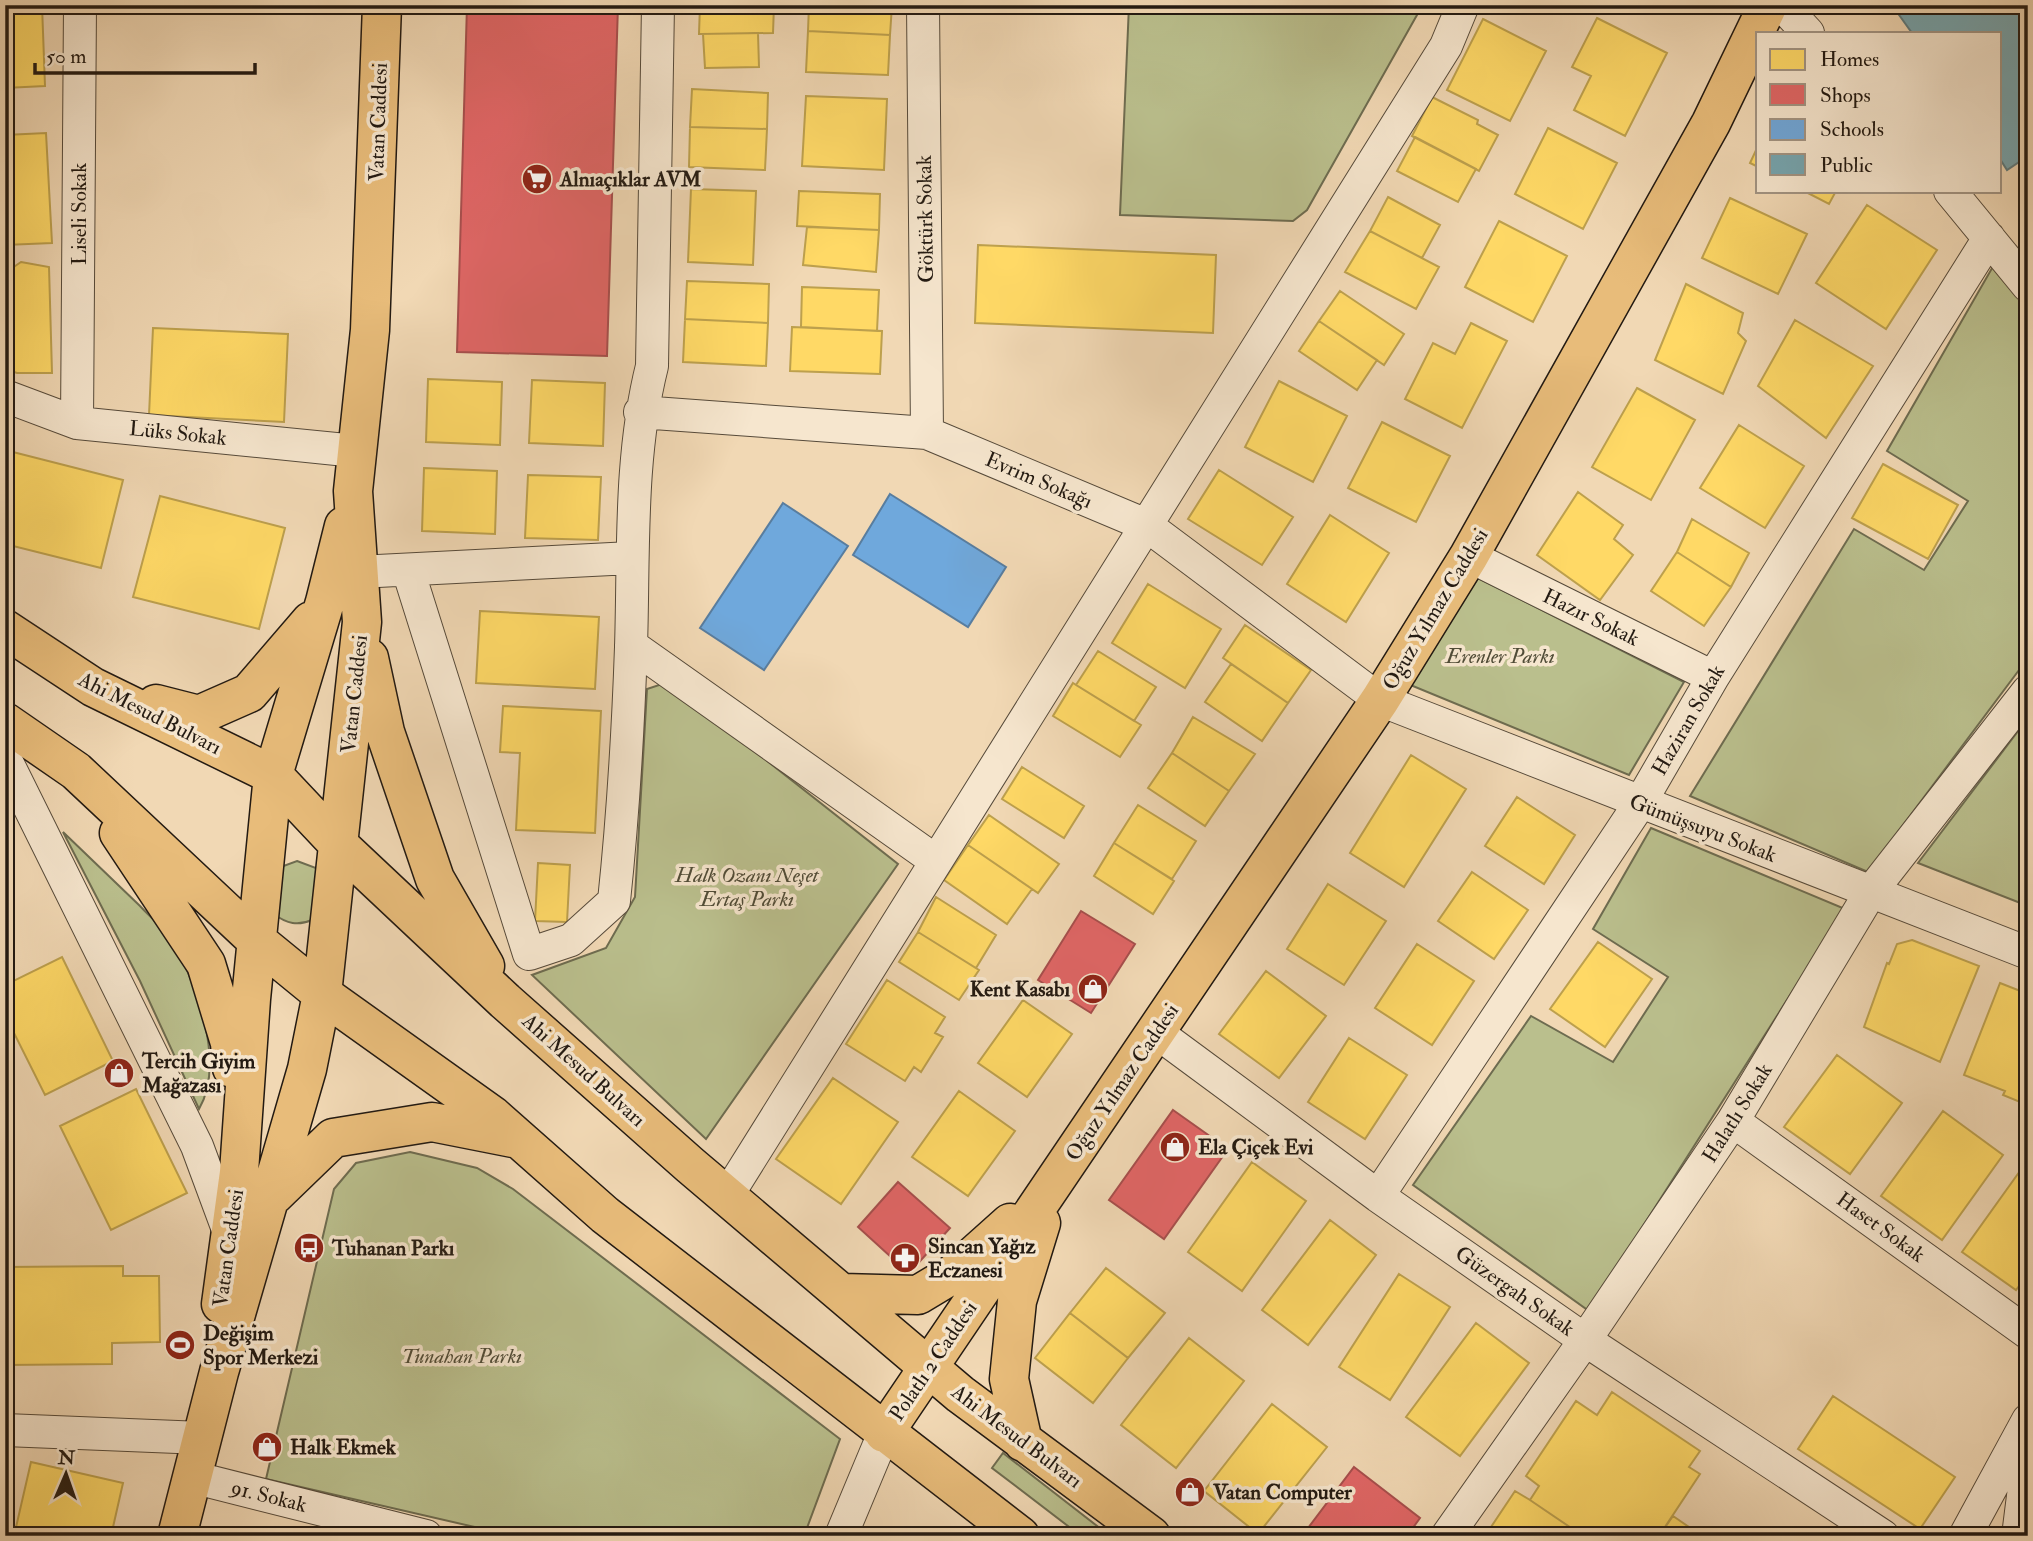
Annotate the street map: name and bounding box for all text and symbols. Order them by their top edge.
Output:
scale bar [35,32,256,76]
legend [1756,32,2002,192]
text: 50 m [46,43,87,70]
text: Homes [1820,46,1879,73]
street label: Vatan Caddesi [363,62,394,182]
text: Shops [1820,82,1871,109]
text: Schools [1820,116,1884,143]
text: Public [1820,152,1873,179]
street label: Göktürk Sokak [911,155,940,283]
supermarket icon: Alnıaçıklar AVM [520,162,554,196]
street label: Liseli Sokak [66,163,93,265]
place label: Alnıaçıklar AVM [559,166,701,193]
street label: Lüks Sokak [128,415,228,452]
street label: Evrim Sokağı [981,446,1097,515]
street label: Oğuz Yılmaz Caddesi [1376,523,1495,695]
street label: Hazır Sokak [1538,582,1643,652]
street label: Vatan Caddesi [335,633,374,754]
park label: Erenler Parkı [1443,643,1555,670]
street label: Haziran Sokak [1646,660,1731,781]
street label: Ahi Mesud Bulvarı [73,665,226,761]
street label: Gümüşsuyu Sokak [1625,788,1780,869]
park label: Halk Ozanı Neşet Ertaş Parkı [674,862,820,913]
shop icon: Kent Kasabı [1076,972,1110,1006]
place label: Kent Kasabı [970,976,1070,1003]
street label: Oğuz Yılmaz Caddesi [1060,998,1185,1166]
street label: Ahi Mesud Bulvarı [516,1007,651,1133]
place label: Tercih Giyim Mağazası [141,1048,256,1099]
shop icon: Tercih Giyim Mağazası [102,1056,136,1090]
street label: Halatlı Sokak [1696,1058,1779,1168]
shop icon: Ela Çiçek Evi [1158,1130,1192,1164]
place label: Ela Çiçek Evi [1198,1134,1314,1161]
street label: Haset Sokak [1831,1186,1930,1269]
street label: Vatan Caddesi [207,1187,250,1309]
bus stop icon: Tuhanan Parkı [292,1231,326,1265]
place label: Sincan Yağız Eczanesi [928,1233,1036,1284]
place label: Tuhanan Parkı [331,1235,455,1262]
street label: Güzergah Sokak [1450,1240,1580,1343]
pharmacy icon: Sincan Yağız Eczanesi [888,1241,922,1275]
street label: Polatlı 2 Caddesi [883,1296,984,1427]
place label: Değişim Spor Merkezi [203,1320,319,1371]
sports icon: Değişim Spor Merkezi [163,1328,197,1362]
park label: Tunahan Parkı [402,1343,522,1370]
street label: Ahi Mesud Bulvarı [945,1378,1088,1495]
shop icon: Halk Ekmek [250,1430,284,1464]
place label: Halk Ekmek [290,1434,397,1461]
north arrow [32,1440,102,1510]
text: N [57,1446,76,1470]
street label: 91. Sokak [226,1474,309,1519]
shop icon: Vatan Computer [1173,1475,1207,1509]
place label: Vatan Computer [1212,1479,1353,1506]

